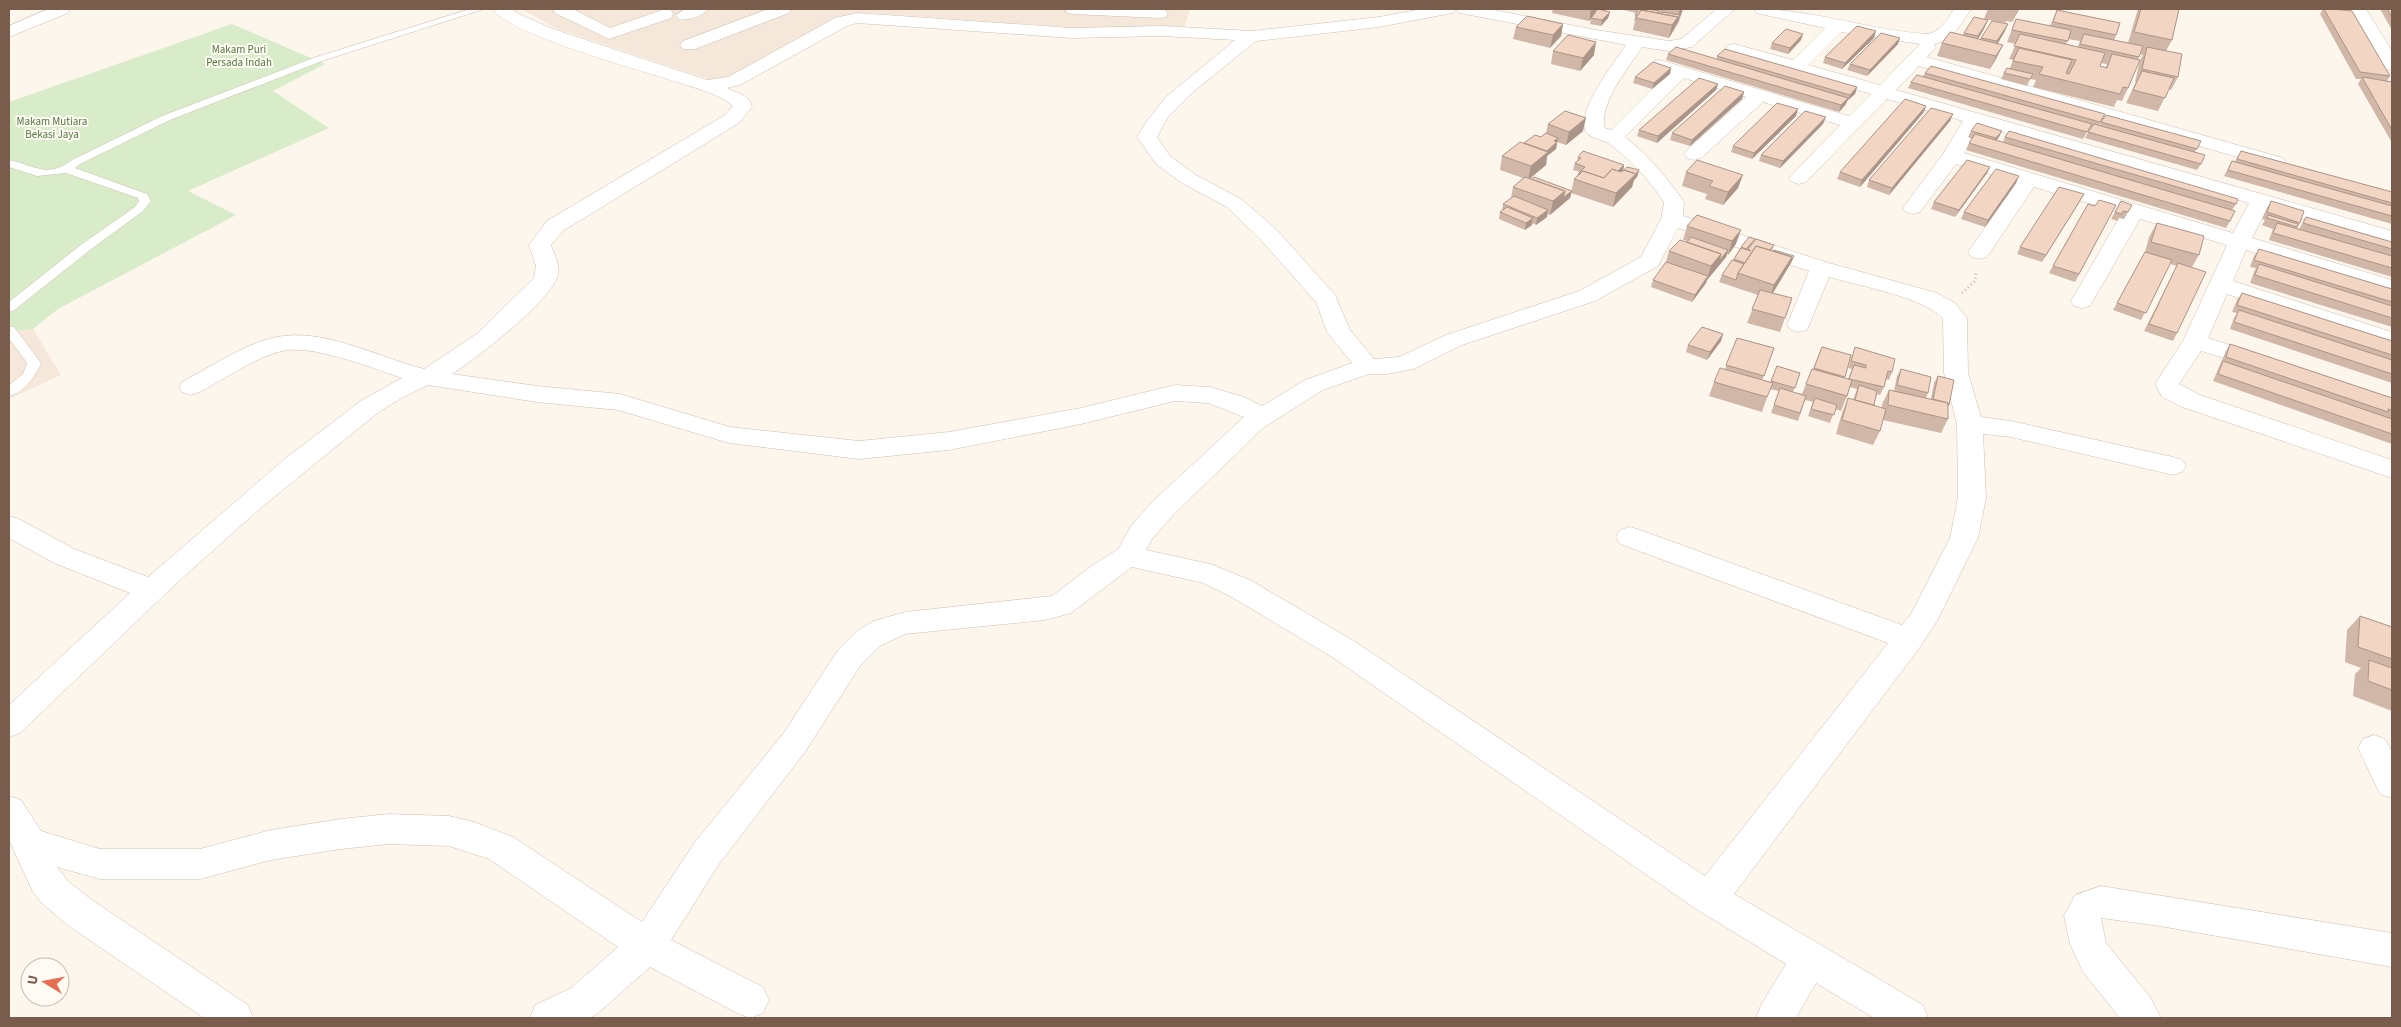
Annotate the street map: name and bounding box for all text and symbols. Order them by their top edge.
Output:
park label: Makam Puri Persada Indah [206,42,272,70]
park label: Makam Mutiara Bekasi Jaya [17,114,87,142]
north arrow [20,957,70,1007]
text: U [23,974,44,986]

